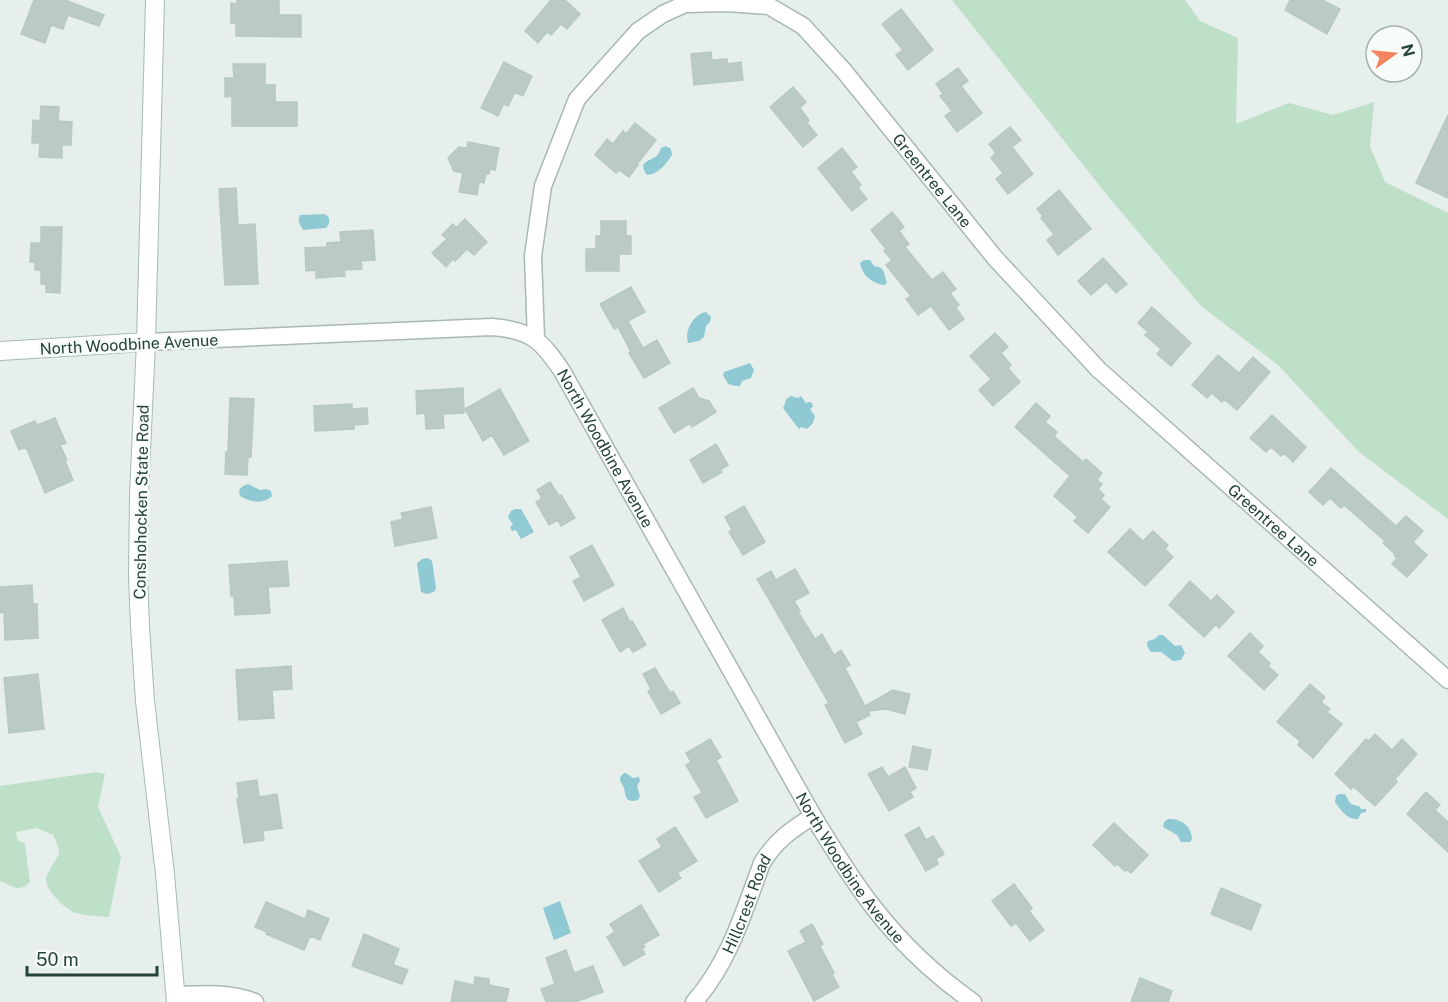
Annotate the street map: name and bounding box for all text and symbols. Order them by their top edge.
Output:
north arrow [1364,24,1424,84]
text: N [1397,42,1419,59]
street label: Greentree Lane [888,130,976,232]
street label: North Woodbine Avenue [39,330,219,359]
street label: North Woodbine Avenue [553,366,657,531]
street label: Conshohocken State Road [130,404,153,600]
street label: Greentree Lane [1224,480,1323,571]
street label: North Woodbine Avenue [792,789,908,947]
street label: Hillcrest Road [719,851,775,957]
scale bar [27,939,158,977]
text: 50 m [36,949,79,970]

